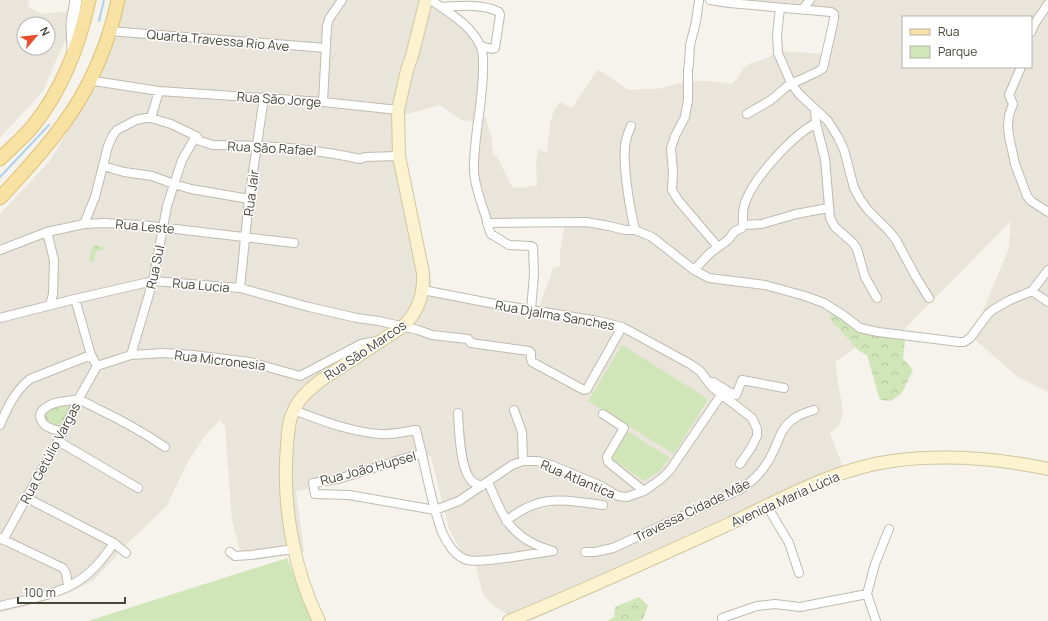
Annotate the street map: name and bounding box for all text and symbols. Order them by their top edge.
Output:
north arrow [16,16,56,56]
legend [902,16,1032,68]
text: Rua [938,23,959,40]
text: N [37,24,54,38]
street label: Quarta Travessa Rio Ave [146,25,290,55]
text: Parque [938,43,977,60]
street label: Rua São Jorge [236,87,322,111]
street label: Rua São Rafael [227,137,317,159]
street label: Rua Jair [239,168,263,217]
street label: Rua Leste [115,214,176,238]
street label: Rua Sul [142,243,168,291]
street label: Rua Lucia [172,274,230,296]
street label: Rua Djalma Sanches [494,296,616,334]
street label: Rua São Marcos [320,316,410,384]
street label: Rua Micronesia [173,345,267,375]
street label: Rua Getúlio Vargas [16,399,84,507]
street label: Rua João Hupsel [318,447,418,489]
street label: Rua Atlantica [538,455,618,503]
street label: Avenida Maria Lúcia [728,467,842,531]
street label: Travessa Cidade Mãe [631,474,753,546]
scale bar [18,579,125,605]
text: 100 m [24,584,56,601]

